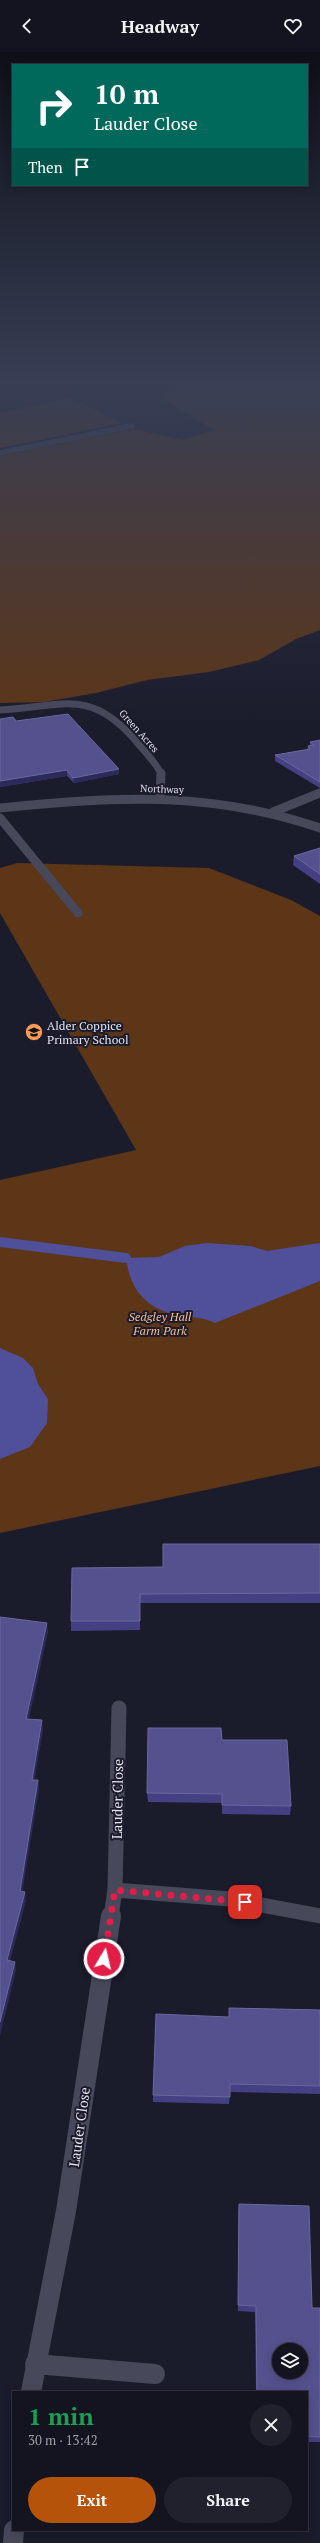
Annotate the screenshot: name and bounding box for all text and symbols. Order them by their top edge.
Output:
text: Headway [121,14,199,38]
icon: back [16,15,38,37]
icon: heart [282,15,304,37]
text: 10 m [94,75,159,112]
icon: right [28,80,80,132]
text: Lauder Close [94,111,197,135]
icon: arrive [71,156,93,178]
text: Then [28,157,63,177]
street label: Green Acres [116,707,162,755]
street label: Northway [140,782,185,796]
place label: Alder Coppice Primary School [47,1018,129,1047]
school or university icon: Alder Coppice Primary School [24,1022,44,1042]
park label: Sedgley Hall Farm Park [129,1309,192,1338]
street label: Lauder Close [107,1759,127,1839]
pin [228,1885,262,1919]
icon: arrive [234,1891,256,1913]
position arrow [83,1938,125,1980]
street label: Lauder Close [64,2086,94,2168]
map controls [272,2343,308,2379]
button: layers [272,2343,308,2379]
text: 1 min [28,2400,94,2432]
button: close [250,2404,292,2446]
text: 30 m · 13:42 [28,2431,98,2449]
button: Exit [28,2477,156,2523]
button: Share [164,2477,292,2523]

